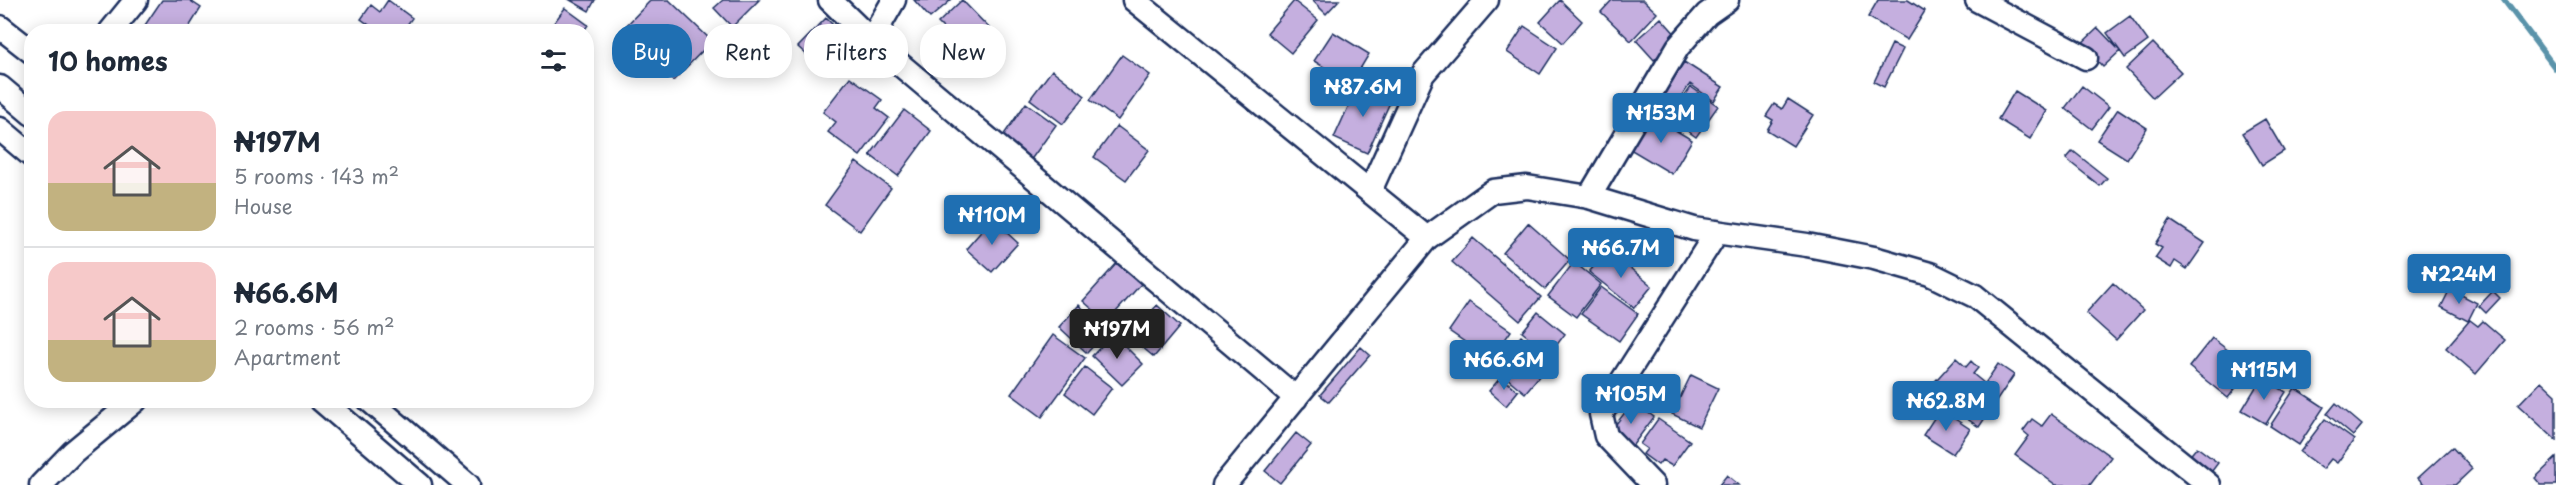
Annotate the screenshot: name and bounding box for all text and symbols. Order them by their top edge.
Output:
chip: Buy [612,24,692,78]
chip: Rent [704,24,792,78]
chip: Filters [804,24,908,78]
chip: New [920,24,1006,78]
text: 10 homes [48,41,168,80]
icon: filters [537,44,570,77]
pin: ₦87.6M [1314,67,1412,118]
text: ₦87.6M [1324,71,1402,101]
pin: ₦153M [1619,93,1703,144]
text: ₦153M [1627,97,1695,127]
text: ₦197M [234,122,321,161]
icon: home [96,135,168,207]
text: 5 rooms · 143 m² [234,161,399,191]
text: House [234,191,293,221]
pin: ₦110M [950,195,1034,246]
text: ₦110M [958,199,1026,229]
pin: ₦66.7M [1572,228,1670,279]
text: ₦66.7M [1582,232,1660,262]
pin: ₦224M [2417,254,2501,305]
text: ₦224M [2422,258,2496,288]
text: ₦66.6M [234,273,339,312]
icon: home [96,286,168,358]
pin: ₦197M [1075,309,1159,360]
text: 2 rooms · 56 m² [234,312,395,342]
text: ₦197M [1084,313,1150,343]
pin: ₦66.6M [1455,340,1553,391]
text: Apartment [234,342,341,372]
text: ₦66.6M [1464,344,1544,374]
pin: ₦115M [2222,350,2306,401]
text: ₦115M [2231,354,2297,384]
pin: ₦105M [1589,374,1673,425]
text: ₦105M [1595,378,1667,408]
pin: ₦62.8M [1897,381,1995,432]
text: ₦62.8M [1907,385,1985,415]

